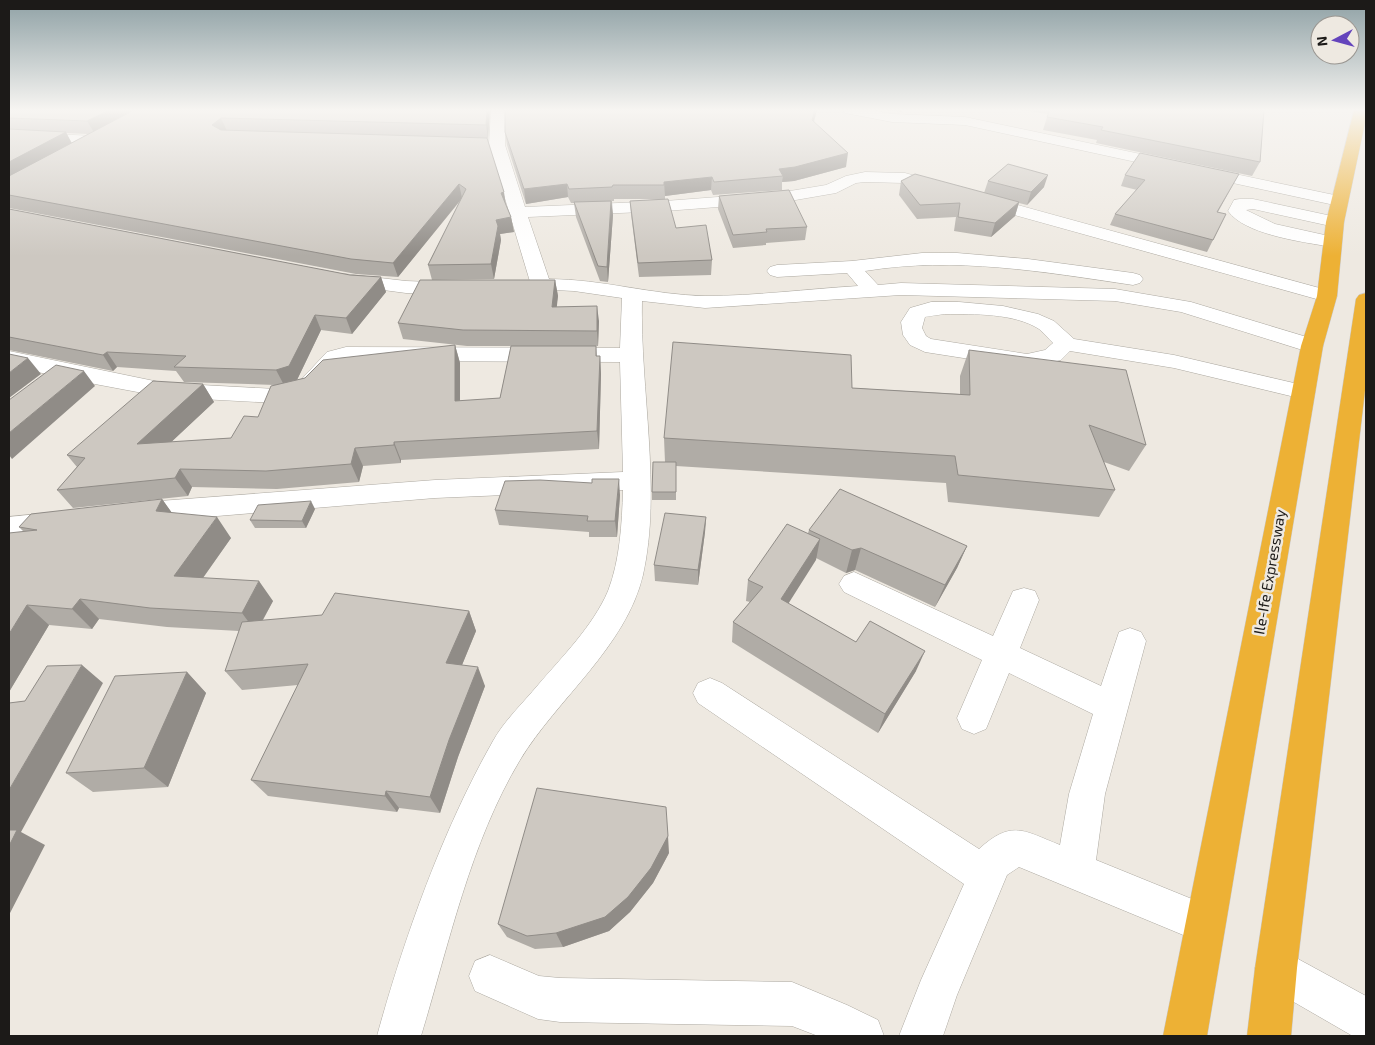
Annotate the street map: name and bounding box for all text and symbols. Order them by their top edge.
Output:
north arrow [1310,15,1360,65]
text: N [1313,35,1331,47]
street label: Ile-Ife Expressway [1249,508,1289,636]

